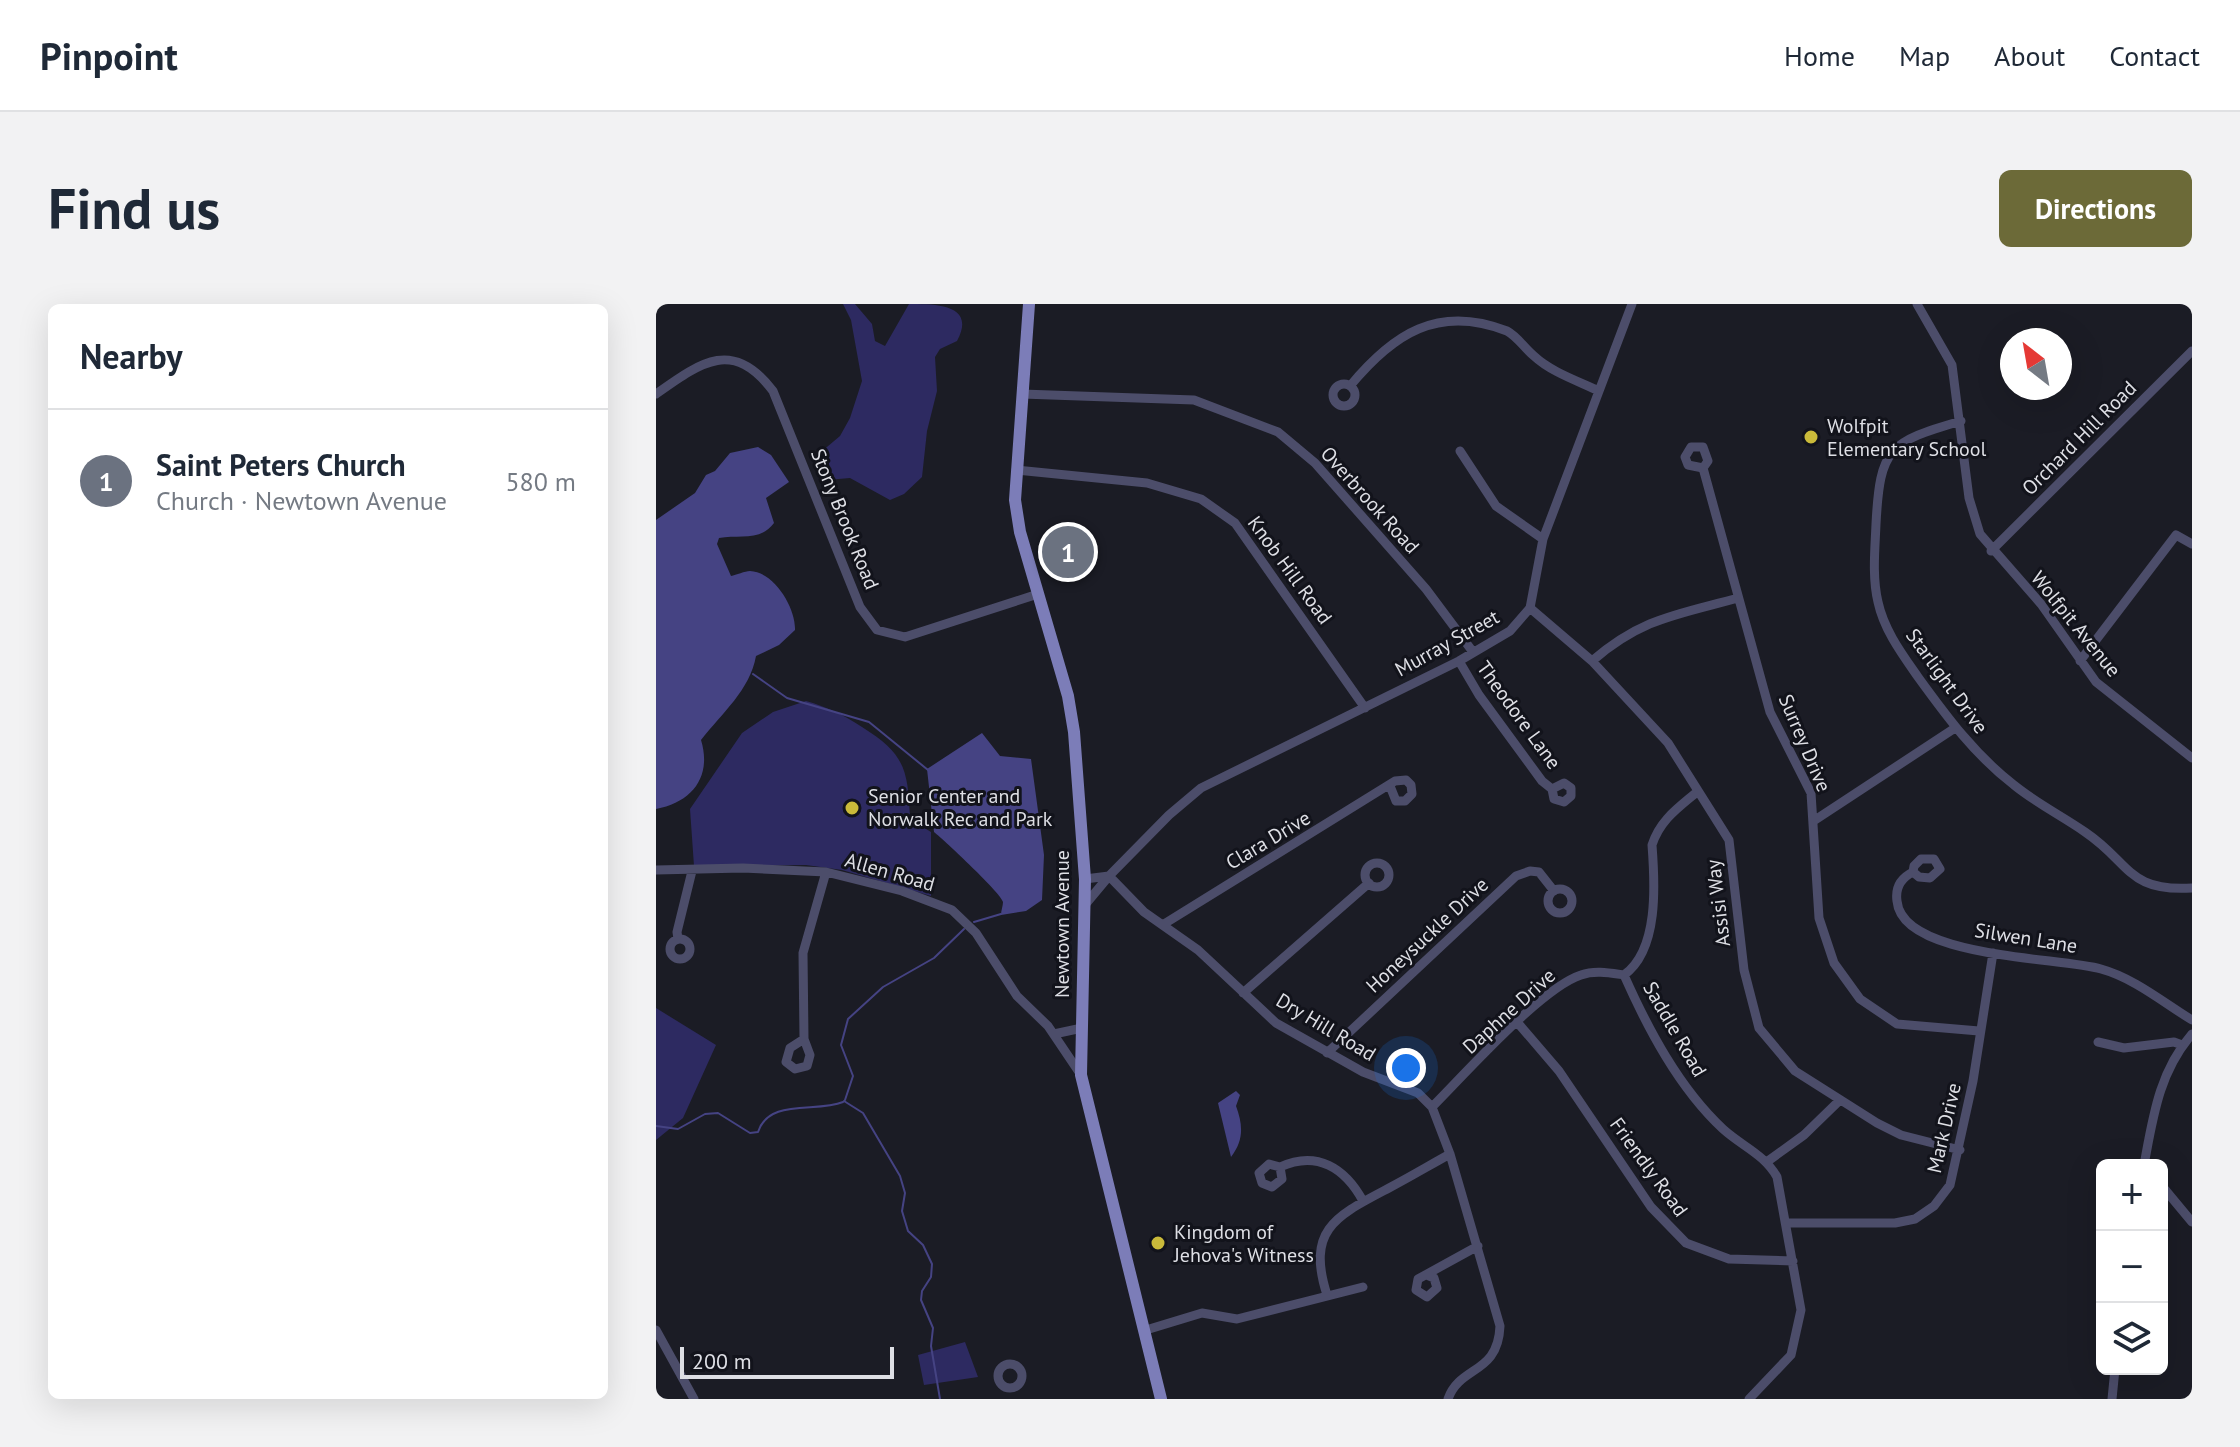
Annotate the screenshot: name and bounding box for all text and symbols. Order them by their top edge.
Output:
text: Pinpoint [40,31,178,80]
text: Home [1784,37,1855,74]
text: Map [1899,37,1950,74]
text: About [1994,37,2065,74]
text: Contact [2109,37,2200,74]
button: Directions [1999,170,2192,247]
text: Find us [48,172,220,244]
north arrow [2000,328,2072,400]
text: Nearby [80,334,182,378]
street label: Orchard Hill Road [2016,375,2142,501]
place label: Wolfpit Elementary School [1827,413,1987,462]
marker: Wolfpit Elementary School [1802,428,1820,446]
street label: Overbrook Road [1315,441,1425,559]
text: Saint Peters Church [156,445,406,484]
street label: Stony Brook Road [805,445,885,593]
text: 1 [99,465,113,498]
text: 580 m [505,465,576,498]
text: Church · Newtown Avenue [156,484,447,517]
street label: Knob Hill Road [1242,511,1338,629]
pin: 1 [1042,522,1094,582]
street label: Wolfpit Avenue [2025,566,2127,682]
street label: Murray Street [1390,604,1504,682]
street label: Starlight Drive [1900,623,1994,739]
street label: Theodore Lane [1471,656,1567,774]
street label: Surrey Drive [1773,690,1837,796]
place label: Senior Center and Norwalk Rec and Park [868,783,1053,832]
marker: Senior Center and Norwalk Rec and Park [843,799,861,817]
street label: Clara Drive [1221,805,1315,875]
street label: Allen Road [842,847,938,897]
street label: Newtown Avenue [1049,850,1075,998]
street label: Assisi Way [1700,857,1736,948]
street label: Honeysuckle Drive [1360,872,1494,998]
street label: Silwen Lane [1973,917,2079,959]
street label: Daphne Drive [1457,963,1561,1059]
street label: Saddle Road [1637,977,1713,1081]
street label: Dry Hill Road [1271,987,1381,1067]
your location [1386,1048,1426,1088]
street label: Mark Drive [1921,1080,1967,1176]
street label: Friendly Road [1604,1112,1694,1222]
map controls [2096,1159,2168,1375]
button: + [2096,1159,2168,1231]
place label: Kingdom of Jehova's Witness [1173,1219,1314,1268]
button: − [2096,1231,2168,1303]
marker: Kingdom of Jehova's Witness [1149,1234,1167,1252]
button: layers [2096,1303,2168,1375]
scale bar [680,1343,894,1379]
text: 200 m [692,1347,752,1375]

